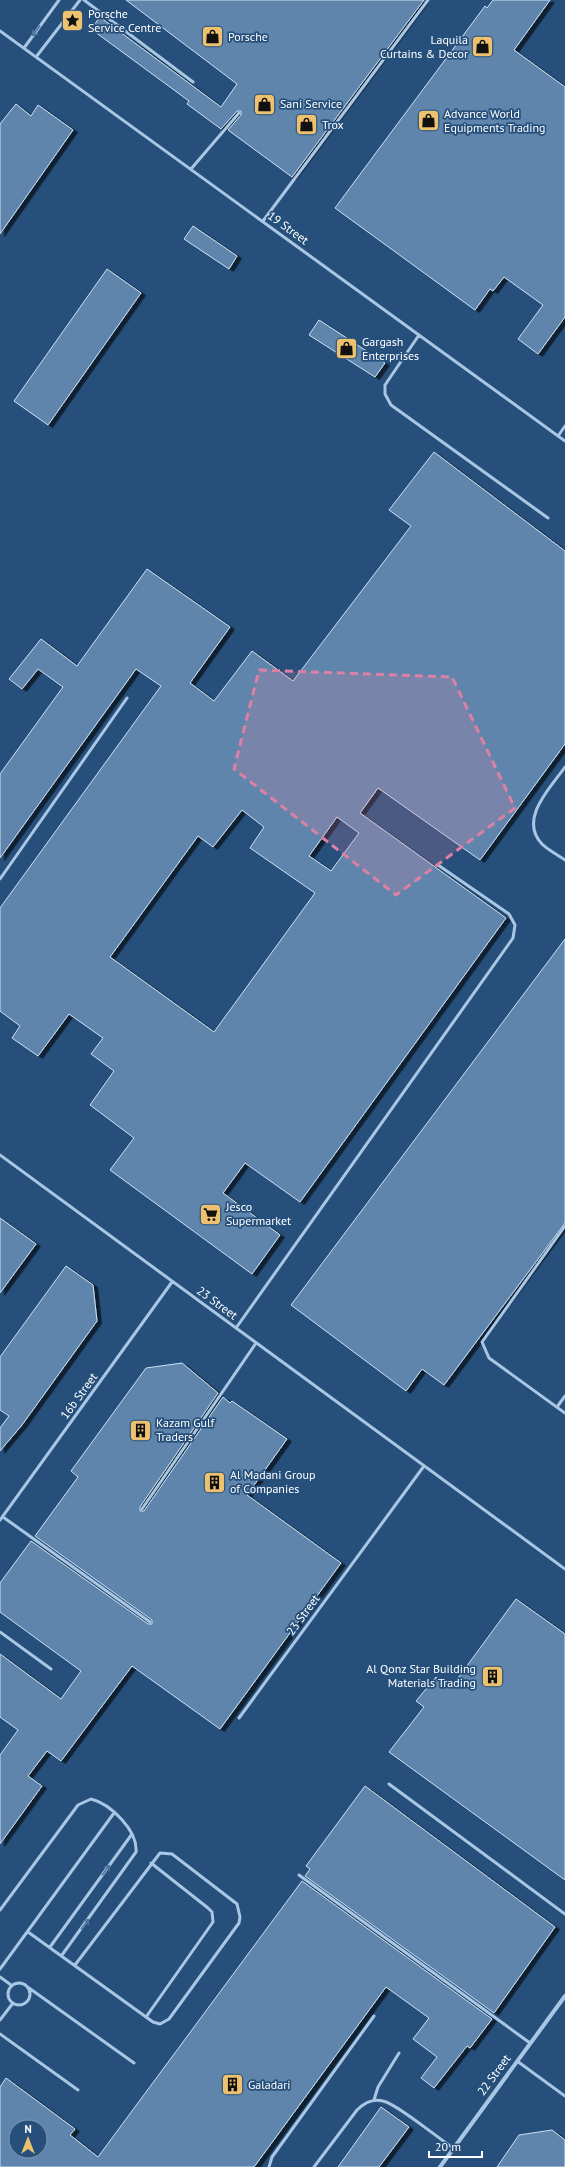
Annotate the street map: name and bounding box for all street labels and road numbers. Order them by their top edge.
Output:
street label: 19 Street [265,208,312,247]
street label: 23 Street [194,1283,241,1322]
street label: 16b Street [57,1370,100,1422]
street label: 23 Street [283,1591,322,1638]
street label: 22 Street [474,2051,513,2098]

